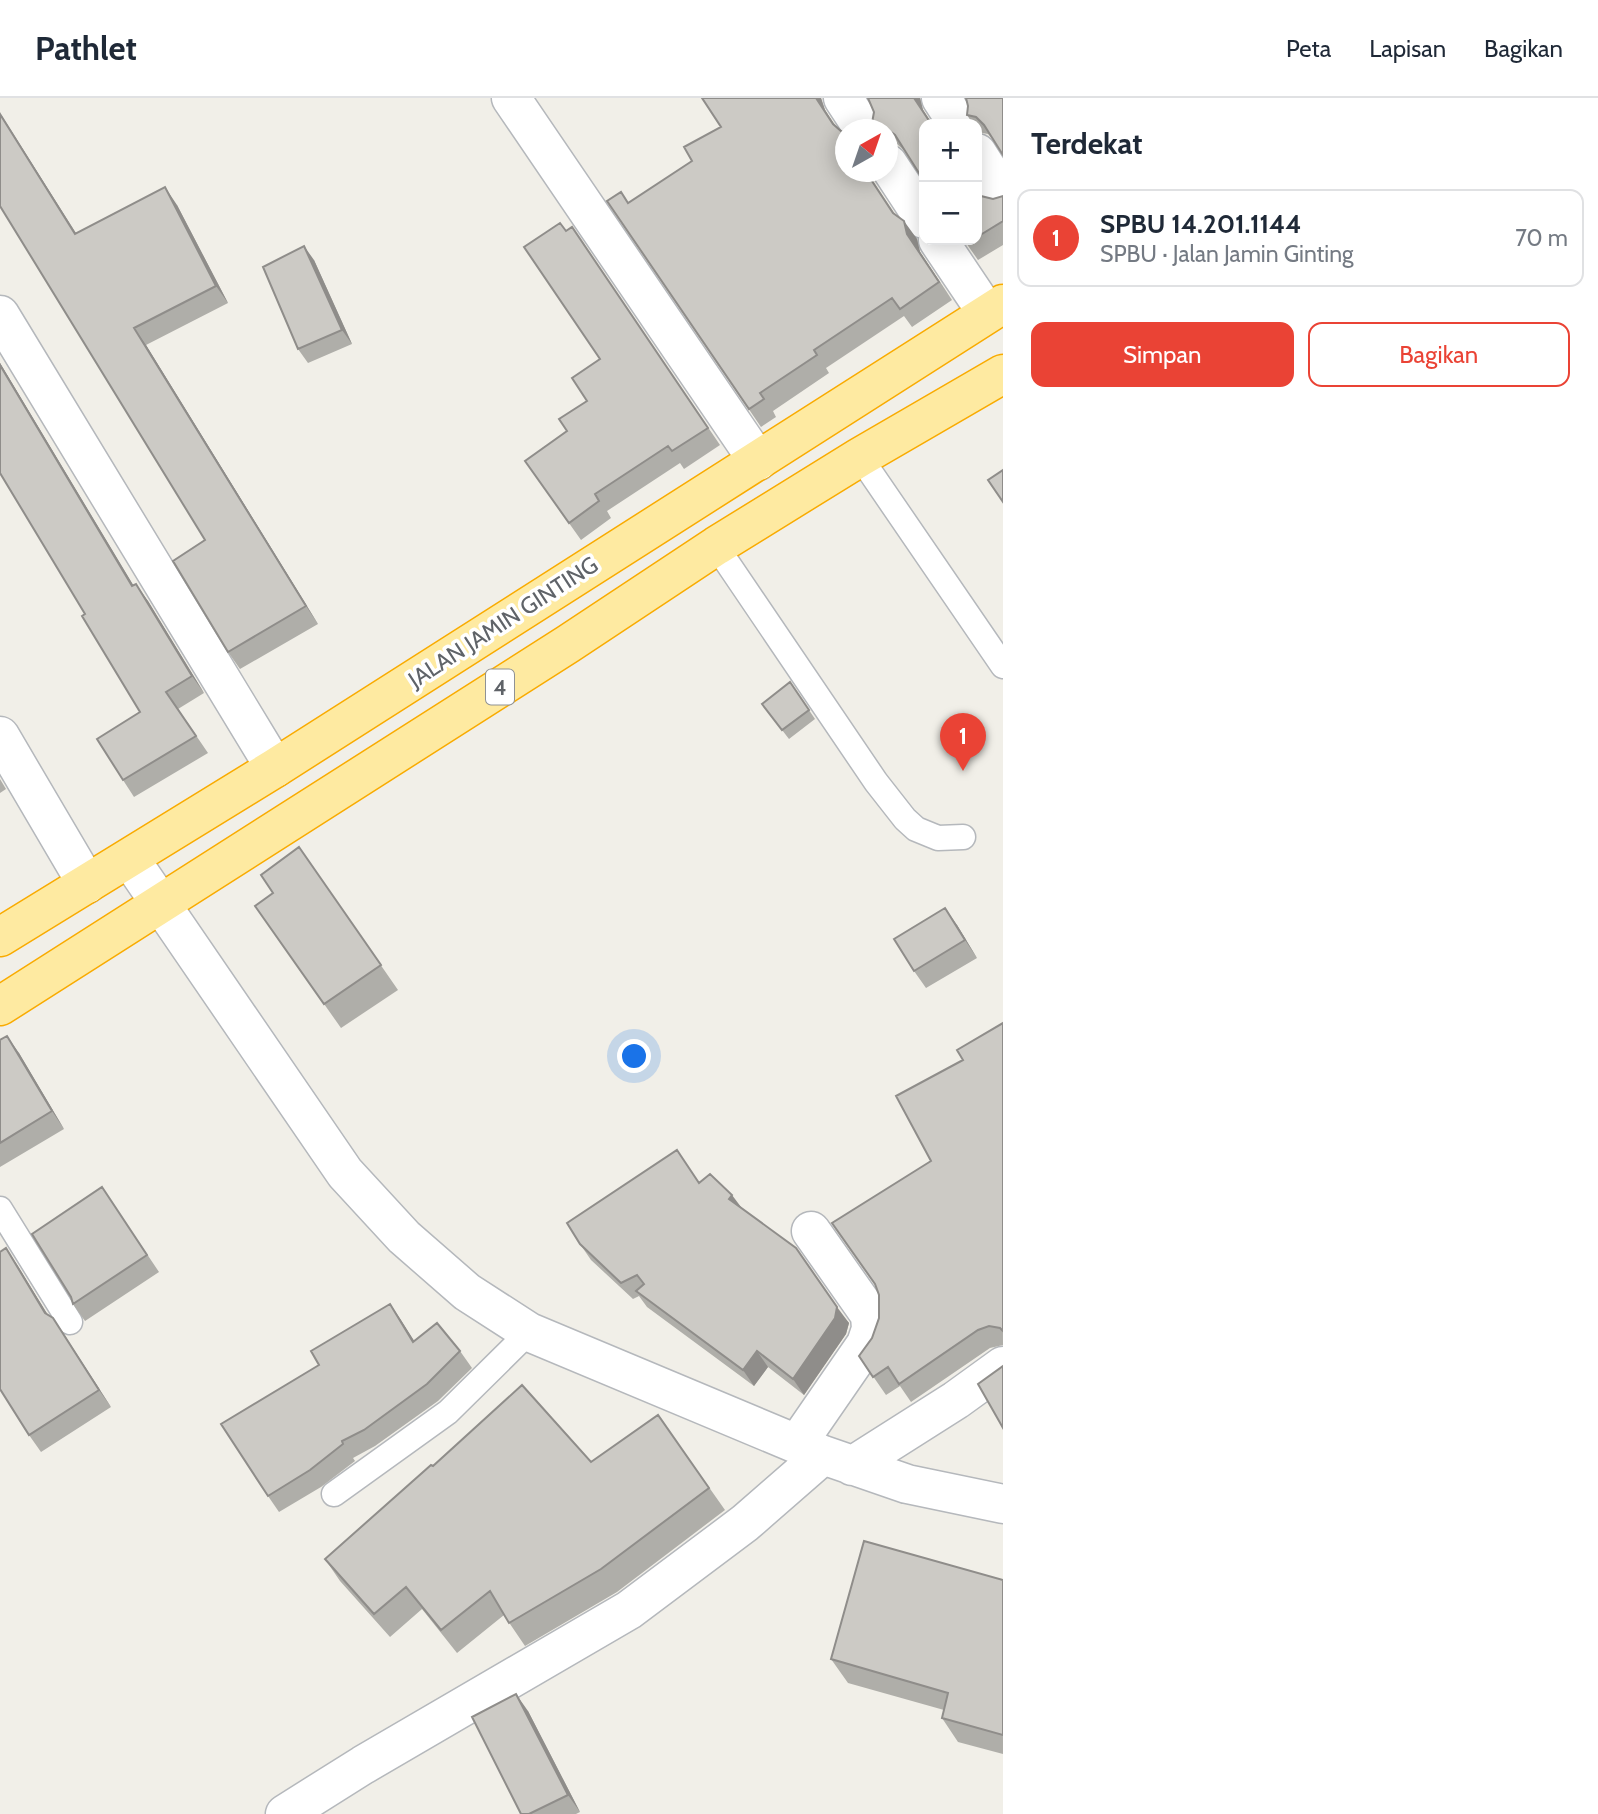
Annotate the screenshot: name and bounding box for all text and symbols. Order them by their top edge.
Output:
text: Pathlet [35,28,137,68]
text: Peta [1286,34,1331,63]
text: Lapisan [1369,34,1446,63]
text: Bagikan [1484,34,1563,63]
north arrow [835,119,898,182]
map controls [919,119,982,245]
button: + [919,119,982,182]
text: Terdekat [1031,125,1143,162]
button: − [919,182,982,245]
text: SPBU 14.201.1144 [1100,208,1301,240]
text: 1 [1052,224,1060,252]
text: 70 m [1515,224,1568,252]
text: SPBU · Jalan Jamin Ginting [1100,240,1354,268]
button: Simpan [1031,322,1294,387]
button: Bagikan [1308,322,1570,387]
street label: JALAN JAMIN GINTING [402,550,603,694]
road number: 4 [486,670,514,704]
pin: 1 [940,713,986,771]
your location [617,1039,651,1073]

